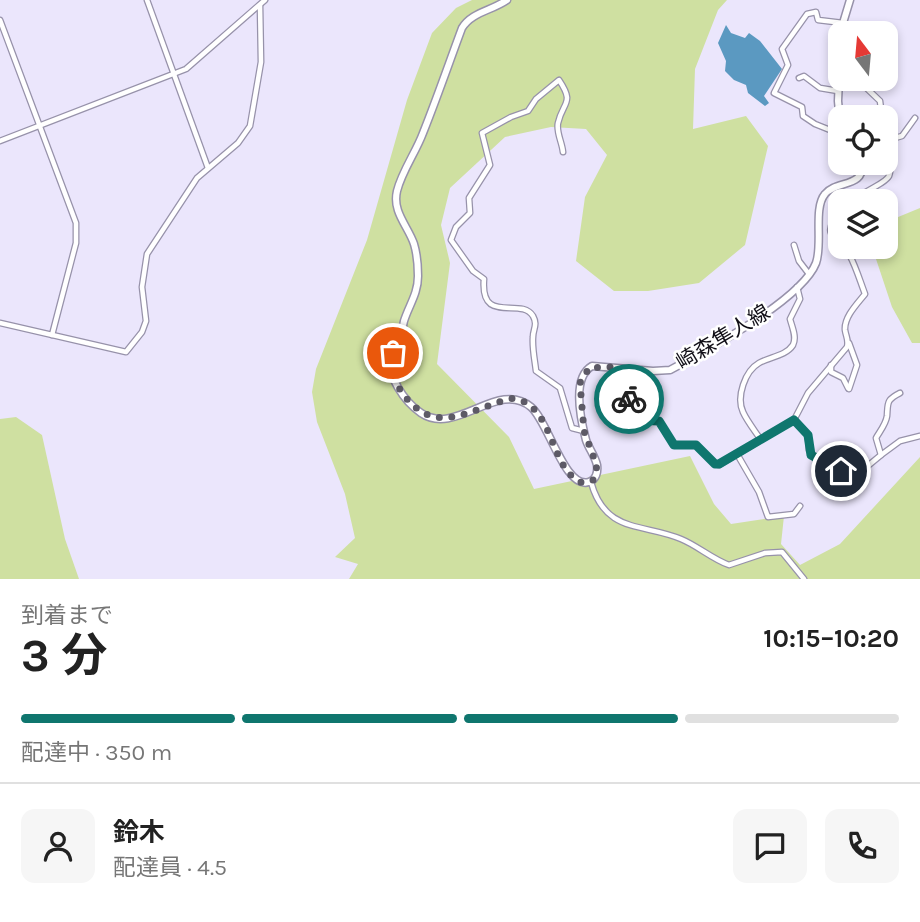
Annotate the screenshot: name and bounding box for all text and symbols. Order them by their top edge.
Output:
north arrow [828,21,898,91]
map controls [828,21,898,259]
button: locate [828,105,898,175]
button: layers [828,189,898,259]
street label: 崎森隼人線 [672,300,774,374]
pin [363,323,423,383]
icon: bag [374,334,412,372]
courier [594,364,664,434]
icon: bike [610,380,648,418]
pin [811,441,871,501]
icon: home [822,452,860,490]
text: 到着まで [21,602,113,629]
text: 10:15–10:20 [763,623,899,654]
text: 3 分 [21,629,107,683]
text: 配達中 · 350 m [21,739,172,766]
button: person [21,809,95,883]
button: chat [733,809,807,883]
button: phone [825,809,899,883]
text: 鈴木 [113,817,165,848]
text: 配達員 · 4.5 [113,854,227,881]

